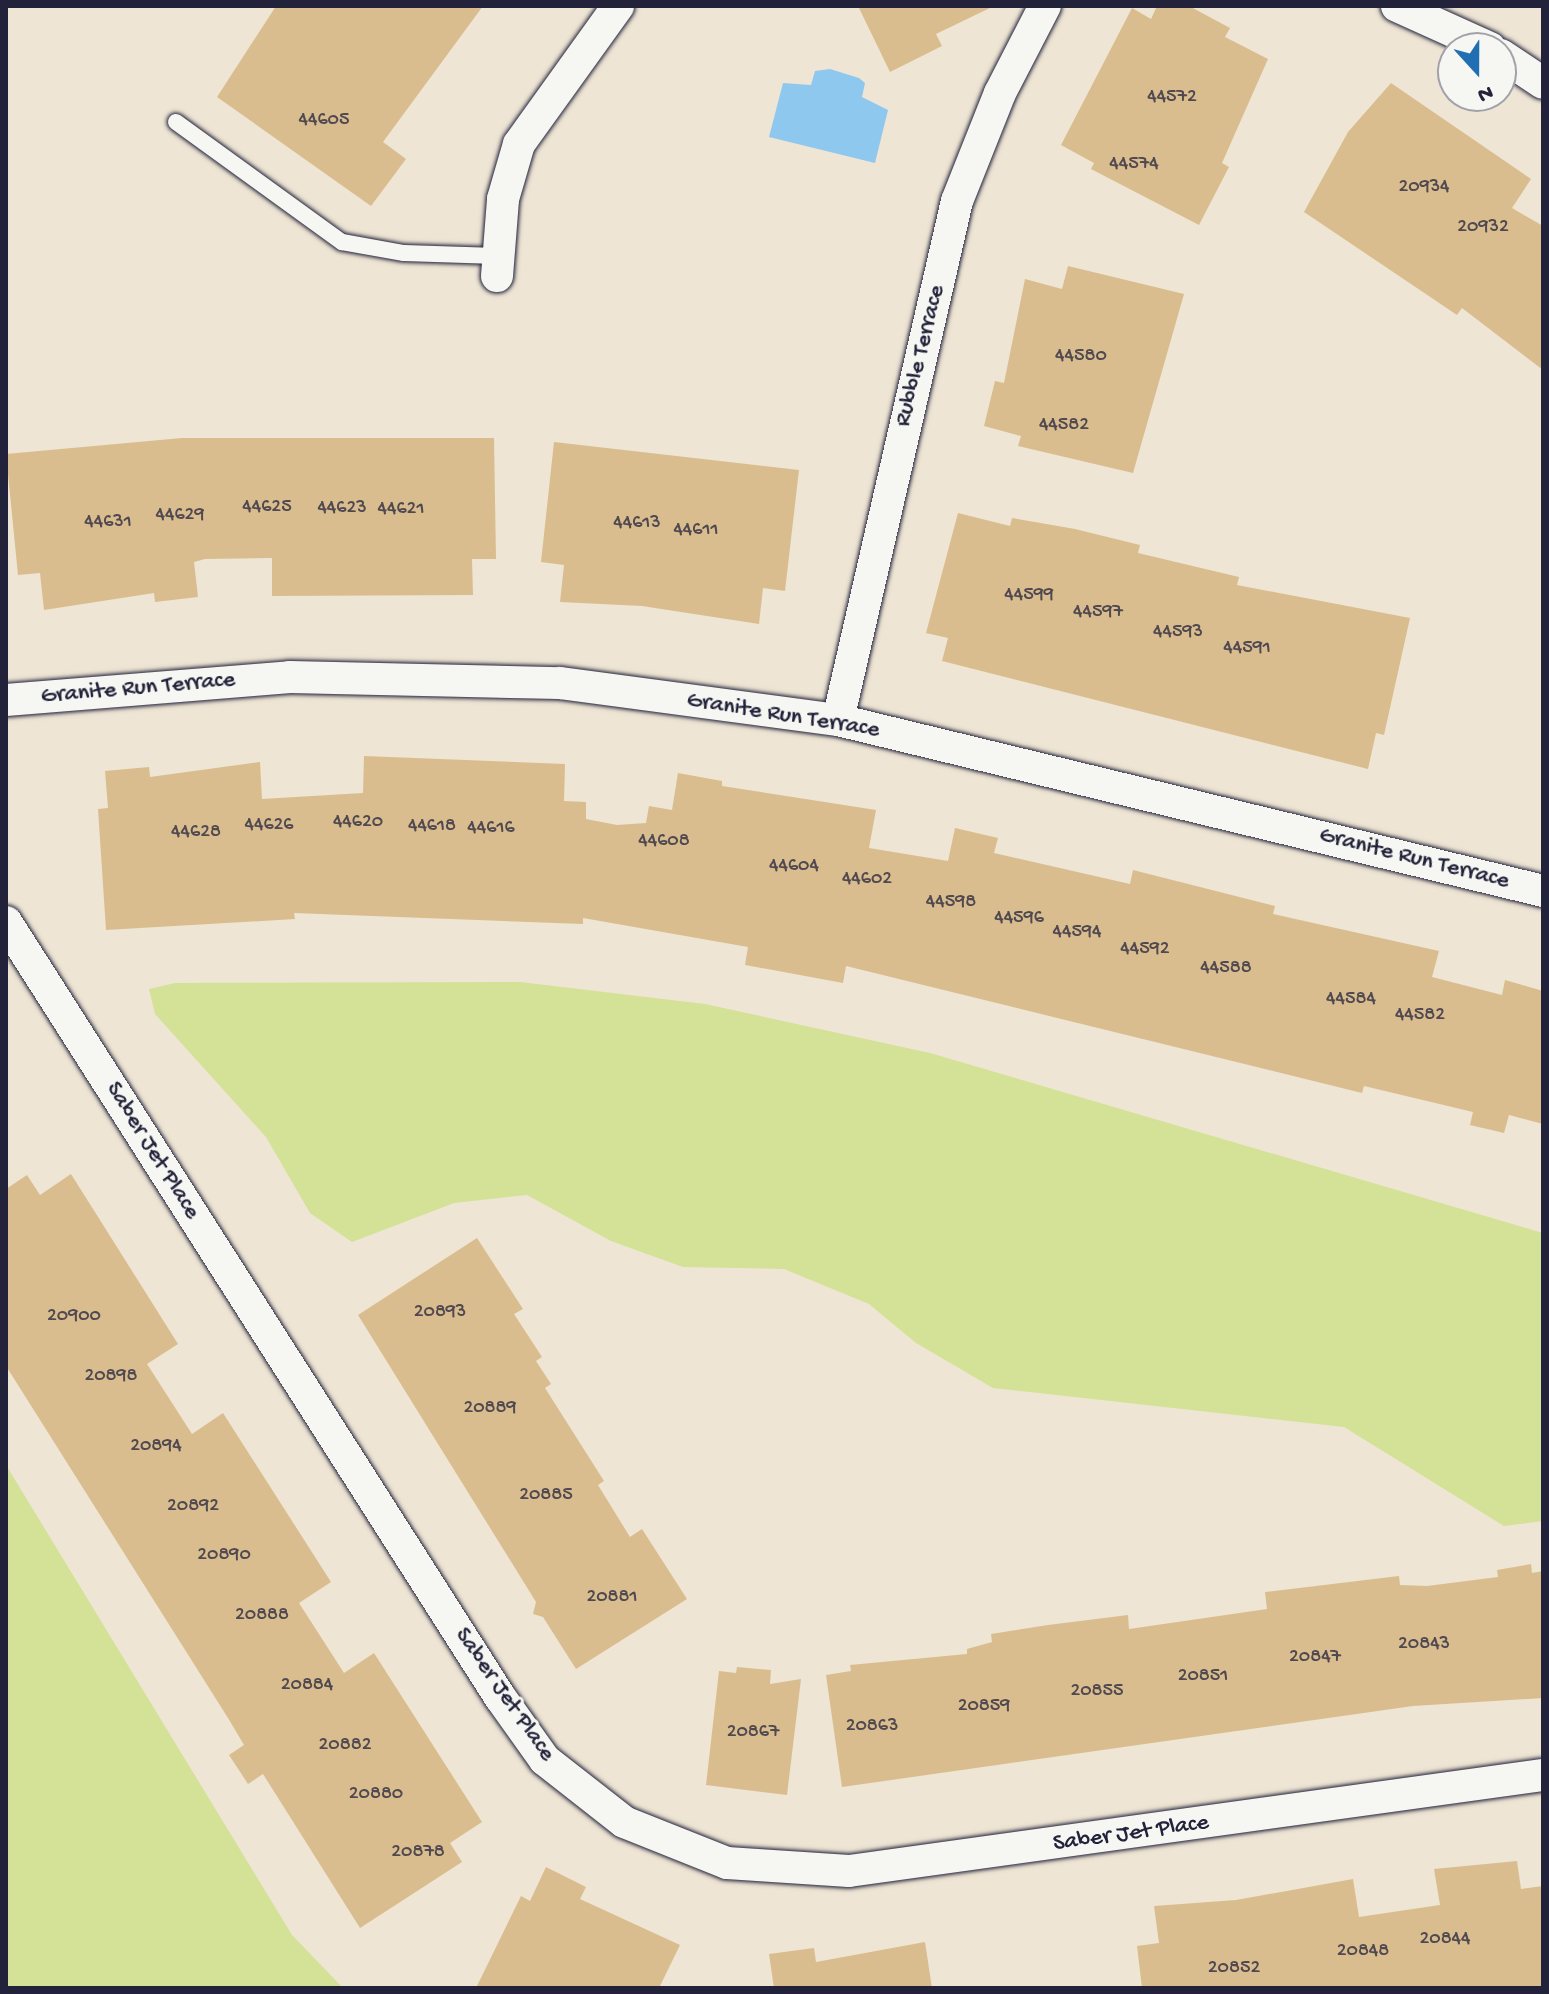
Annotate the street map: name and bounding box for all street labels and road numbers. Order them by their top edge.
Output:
street label: Rubble Terrace [889,282,953,430]
street label: Granite Run Terrace [40,666,236,712]
street label: Granite Run Terrace [685,687,881,745]
street label: Granite Run Terrace [1316,821,1512,897]
street label: Saber Jet Place [98,1077,206,1225]
street label: Saber Jet Place [447,1623,561,1767]
street label: Saber Jet Place [1051,1809,1211,1859]

